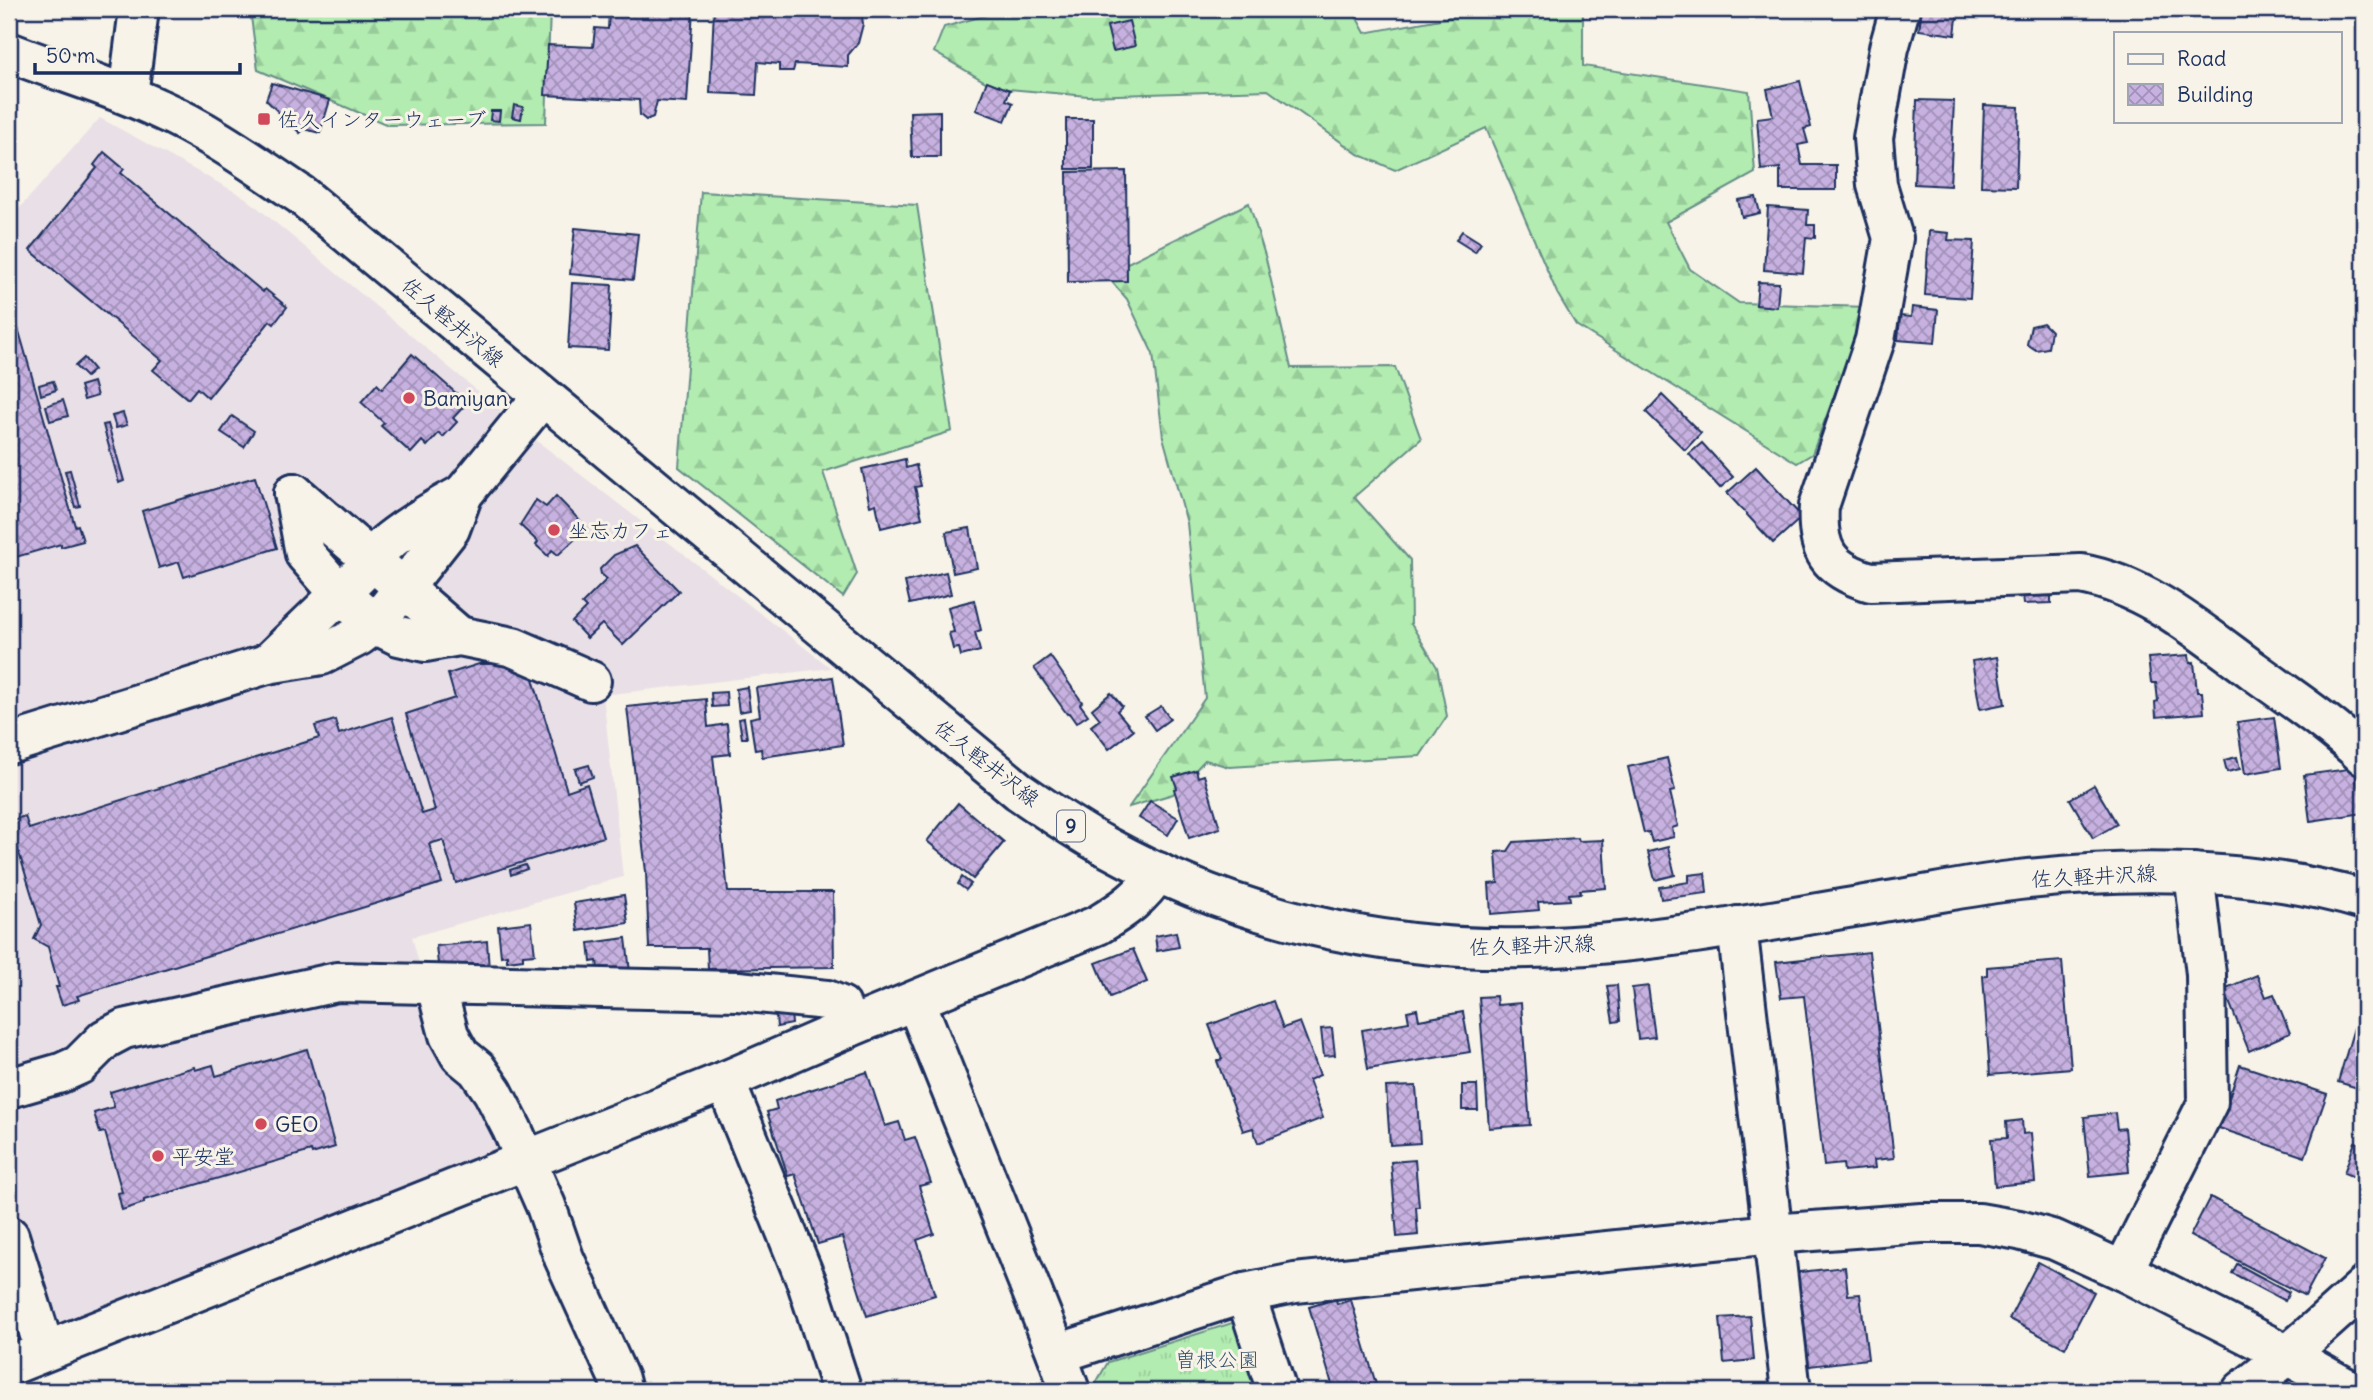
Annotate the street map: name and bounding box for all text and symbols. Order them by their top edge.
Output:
scale bar [35,32,240,76]
legend [2114,32,2342,122]
text: 50 m [46,42,95,69]
text: Road [2177,45,2226,72]
text: Building [2177,81,2253,108]
place label: 佐久インターウェーブ [278,106,486,133]
marker: 佐久インターウェーブ [256,111,272,127]
street label: 佐久軽井沢線 [396,271,510,373]
place label: Bamiyan [423,385,508,412]
marker: Bamiyan [401,390,417,406]
place label: 坐忘カフェ [568,517,673,544]
marker: 坐忘カフェ [546,522,562,538]
street label: 佐久軽井沢線 [929,714,1045,812]
road number: 9 [1057,810,1085,842]
street label: 佐久軽井沢線 [2030,859,2158,893]
street label: 佐久軽井沢線 [1469,929,1595,961]
place label: GEO [275,1111,318,1138]
marker: GEO [253,1116,269,1132]
place label: 平安堂 [172,1143,235,1170]
marker: 平安堂 [150,1148,166,1164]
park label: 曽根公園 [1175,1346,1259,1373]

